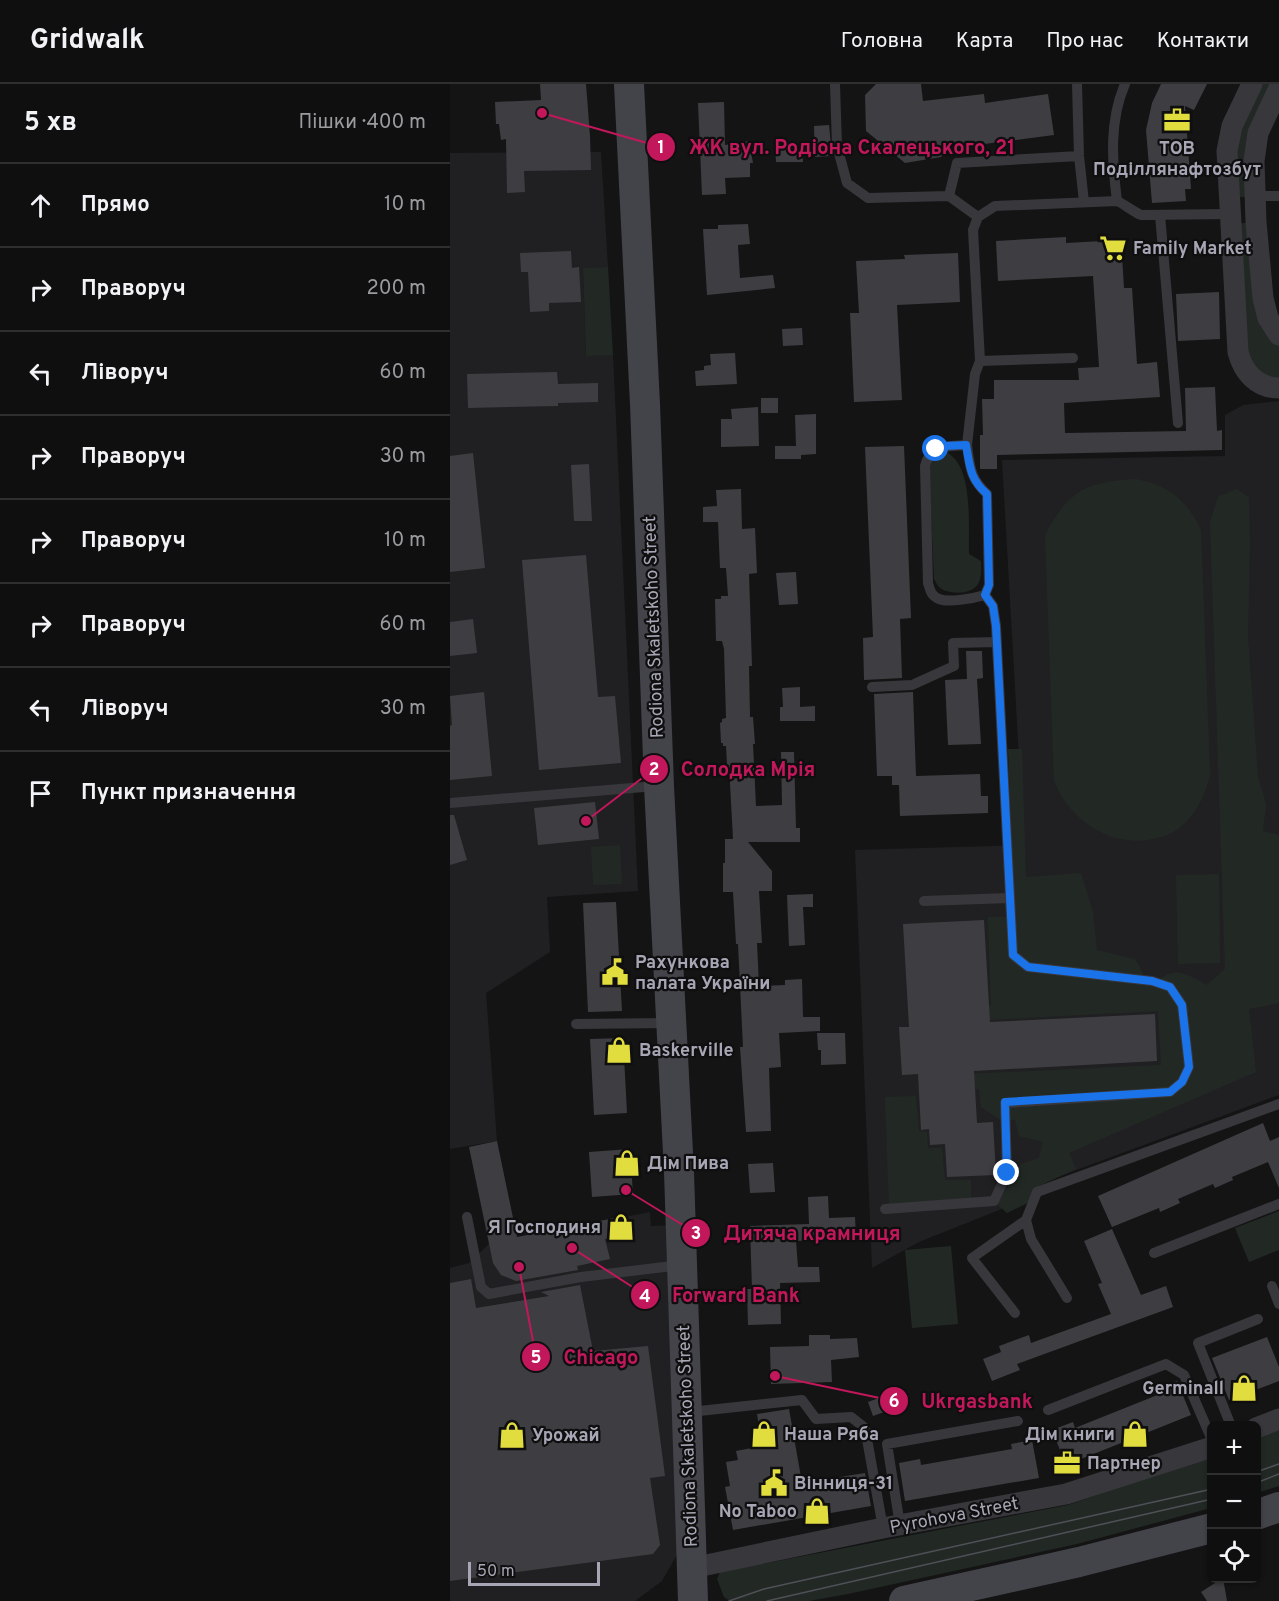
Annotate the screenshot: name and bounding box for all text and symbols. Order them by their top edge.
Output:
text: Gridwalk [30,23,145,59]
text: Головна [841,28,923,55]
text: Карта [956,28,1013,55]
text: Про нас [1046,28,1124,55]
text: Контакти [1157,28,1249,55]
office icon: ТОВ Поділлянафтозбут [1162,105,1192,135]
text: 5 хв [24,107,77,140]
text: Пішки · 400 m [299,110,426,136]
callout: ЖК вул. Родіона Скалецького, 21 [646,128,1027,166]
text: ЖК вул. Родіона Скалецького, 21 [689,136,1015,162]
text: 1 [657,137,665,160]
place label: ТОВ Поділлянафтозбут [1093,138,1261,182]
icon: ahead [24,189,57,222]
text: Прямо [81,192,150,219]
text: 10 m [384,192,426,218]
supermarket icon: Family Market [1098,233,1128,263]
place label: Family Market [1133,238,1252,261]
icon: right [24,273,57,306]
text: Праворуч [81,276,186,303]
text: 200 m [367,276,426,302]
icon: left [24,357,57,390]
text: Ліворуч [81,360,169,387]
text: 60 m [380,360,426,386]
route start [922,435,948,461]
icon: right [24,441,57,474]
text: Праворуч [81,444,186,471]
text: 30 m [380,444,426,470]
street label: Rodiona Skaletskoho Street [639,515,670,738]
icon: right [24,525,57,558]
text: Праворуч [81,528,186,555]
text: 10 m [384,528,426,554]
icon: right [24,609,57,642]
text: Праворуч [81,612,186,639]
text: 60 m [380,612,426,638]
icon: left [24,693,57,726]
text: Ліворуч [81,696,169,723]
text: 30 m [380,696,426,722]
callout: Солодка Мрія [639,750,827,788]
text: Солодка Мрія [681,758,815,784]
text: 2 [648,759,660,782]
icon: arrive [24,777,57,810]
text: Пункт призначення [81,780,296,807]
place label: Рахункова палата України [635,952,770,996]
public building icon: Рахункова палата України [600,957,630,987]
shop icon: Baskerville [604,1035,634,1065]
place label: Baskerville [639,1040,733,1063]
shop icon: Дім Пива [612,1148,642,1178]
place label: Дім Пива [647,1153,729,1176]
route end [993,1159,1019,1185]
shop icon: Я Господиня [606,1212,636,1242]
callout: Дитяча крамниця [681,1214,912,1252]
place label: Я Господиня [488,1217,601,1240]
text: Дитяча крамниця [723,1222,901,1248]
text: 3 [691,1223,701,1246]
callout: Forward Bank [630,1276,812,1314]
text: Forward Bank [672,1284,800,1310]
text: 4 [639,1286,651,1309]
street label: Rodiona Skaletskoho Street [673,1324,704,1547]
callout: Chicago [521,1338,650,1376]
text: Chicago [564,1346,638,1372]
text: 5 [531,1347,542,1370]
shop icon: Germinall [1229,1373,1259,1403]
place label: Germinall [1142,1378,1224,1401]
callout: Ukrgasbank [879,1382,1044,1420]
text: Ukrgasbank [921,1390,1033,1416]
text: 6 [888,1391,900,1414]
shop icon: Наша Ряба [749,1419,779,1449]
shop icon: Дім книги [1120,1419,1150,1449]
shop icon: Урожай [497,1420,527,1450]
map controls [1207,1421,1261,1583]
button: + [1207,1421,1261,1475]
place label: Наша Ряба [784,1424,879,1447]
place label: Дім книги [1025,1424,1115,1447]
place label: Урожай [532,1425,600,1448]
office icon: Партнер [1052,1448,1082,1478]
place label: Партнер [1087,1453,1161,1476]
public building icon: Вінниця-31 [759,1468,789,1498]
place label: Вінниця-31 [794,1473,893,1496]
button: − [1207,1475,1261,1529]
street label: Pyrohova Street [888,1493,1021,1540]
shop icon: No Taboo [802,1496,832,1526]
place label: No Taboo [719,1501,797,1524]
button: locate [1207,1529,1261,1583]
scale bar [468,1559,600,1586]
text: 50 m [477,1562,515,1582]

